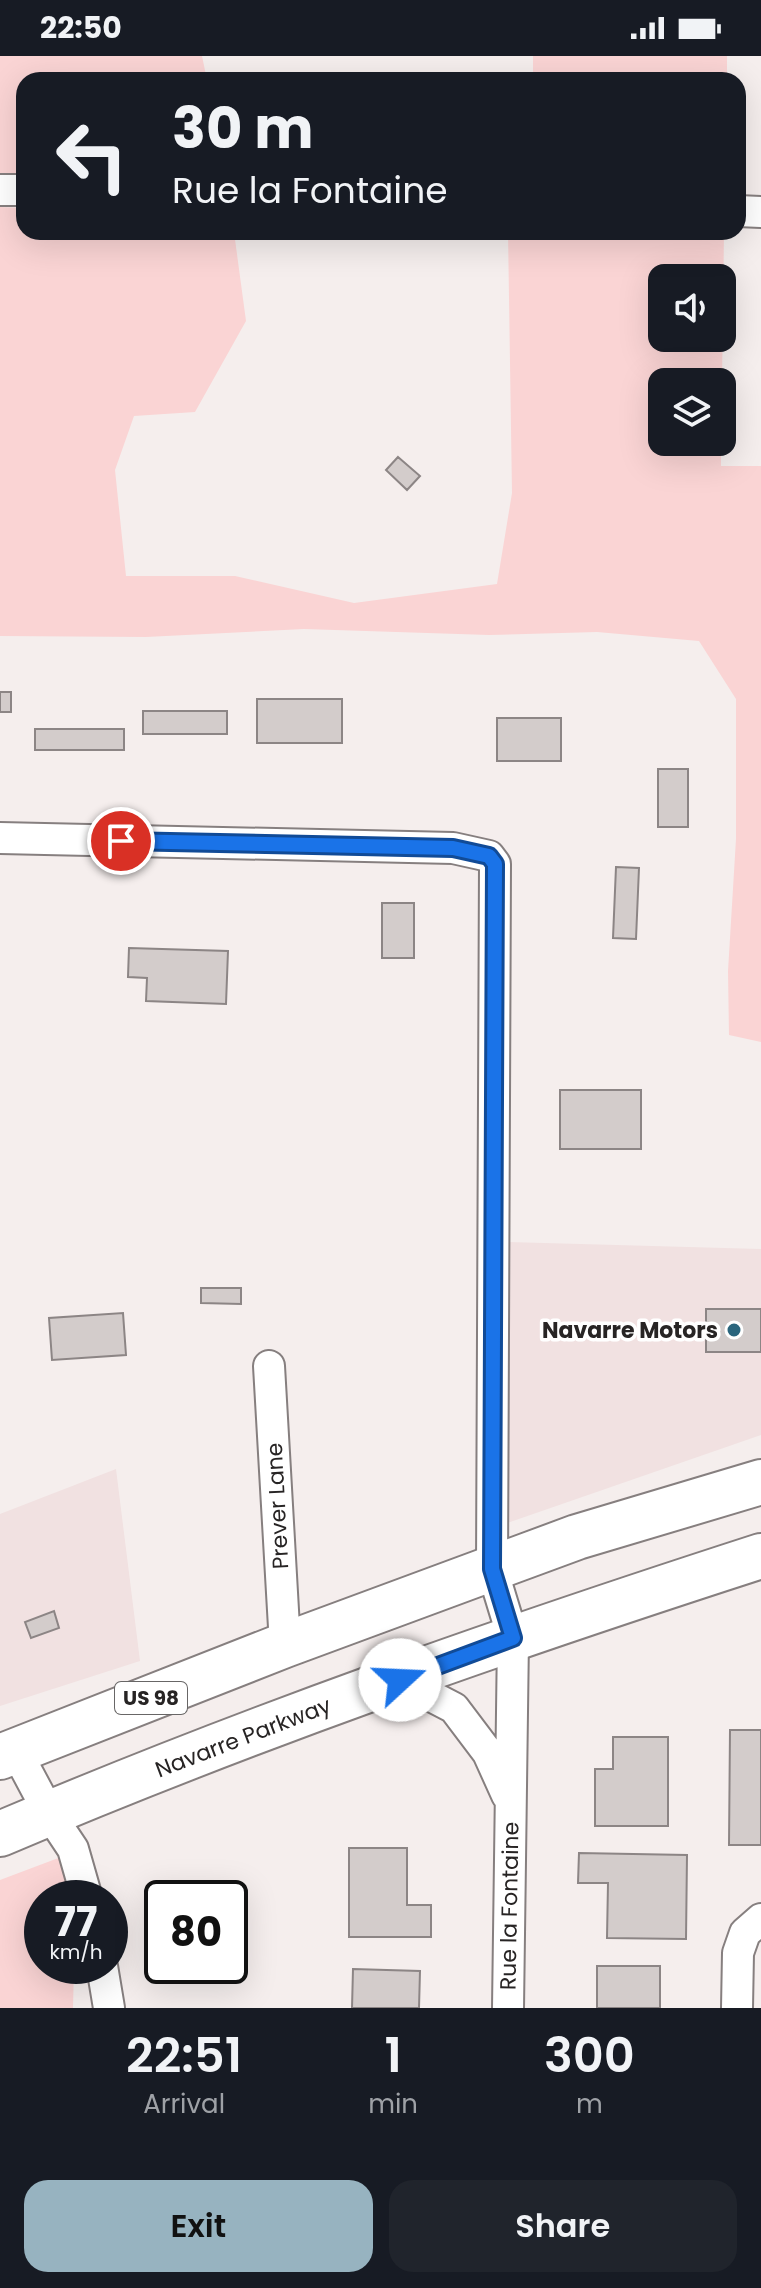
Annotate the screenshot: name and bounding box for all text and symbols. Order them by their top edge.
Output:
text: 22:50 [40,6,122,49]
text: 30 m [172,89,314,168]
icon: left [40,104,144,208]
text: Rue la Fontaine [172,165,448,216]
map controls [648,264,736,456]
button: sound [648,264,736,352]
button: layers [648,368,736,456]
pin [87,807,155,875]
icon: arrive [99,819,143,863]
place label: Navarre Motors [542,1315,718,1346]
marker: Navarre Motors [725,1321,743,1339]
street label: Prever Lane [259,1442,296,1570]
position arrow [358,1638,442,1722]
road number: US 98 [115,1682,187,1714]
street label: Navarre Parkway [151,1689,336,1785]
street label: Rue la Fontaine [493,1822,526,1990]
speed limit sign: 80 [144,1880,248,1984]
text: 77 [55,1894,97,1950]
text: km/h [49,1938,103,1966]
text: 22:51 [126,2022,242,2089]
text: 1 [384,2022,402,2089]
text: 300 [544,2022,635,2089]
text: Arrival [143,2086,225,2122]
text: min [368,2086,418,2122]
text: m [576,2086,603,2122]
button: Exit [24,2180,373,2272]
button: Share [389,2180,737,2272]

